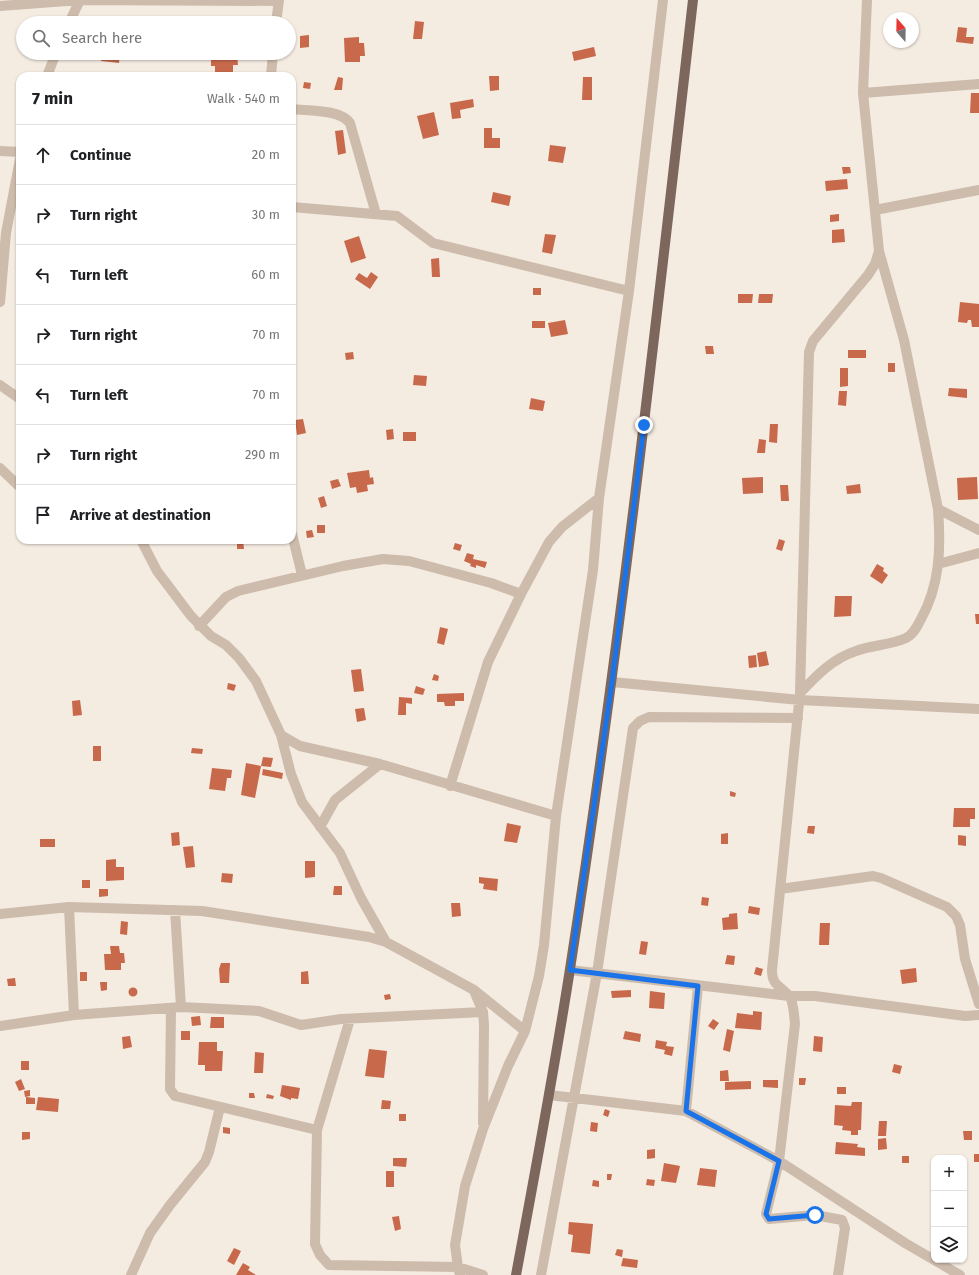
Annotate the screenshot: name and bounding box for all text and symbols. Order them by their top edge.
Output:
north arrow [883,12,919,48]
search box [16,16,296,60]
icon: search [30,27,52,49]
text: Search here [62,29,142,47]
text: 7 min [32,88,73,109]
text: Walk · 540 m [207,91,280,106]
icon: ahead [32,144,54,166]
text: Continue [70,146,131,164]
text: 20 m [252,147,280,162]
icon: right [32,204,54,226]
text: Turn right [70,206,137,224]
text: 30 m [252,207,280,222]
icon: left [32,264,54,286]
text: Turn left [70,266,128,284]
text: 60 m [251,267,280,282]
icon: right [32,324,54,346]
text: Turn right [70,326,137,344]
text: 70 m [253,327,280,342]
icon: left [32,384,54,406]
text: Turn left [70,386,128,404]
text: 70 m [253,387,280,402]
route end [635,416,653,434]
icon: right [32,444,54,466]
text: Turn right [70,446,137,464]
text: 290 m [245,447,280,462]
icon: arrive [32,504,54,526]
text: Arrive at destination [70,506,211,524]
map controls [931,1155,967,1263]
button: + [931,1155,967,1191]
button: − [931,1191,967,1227]
route start [806,1206,824,1224]
button: layers [931,1227,967,1263]

